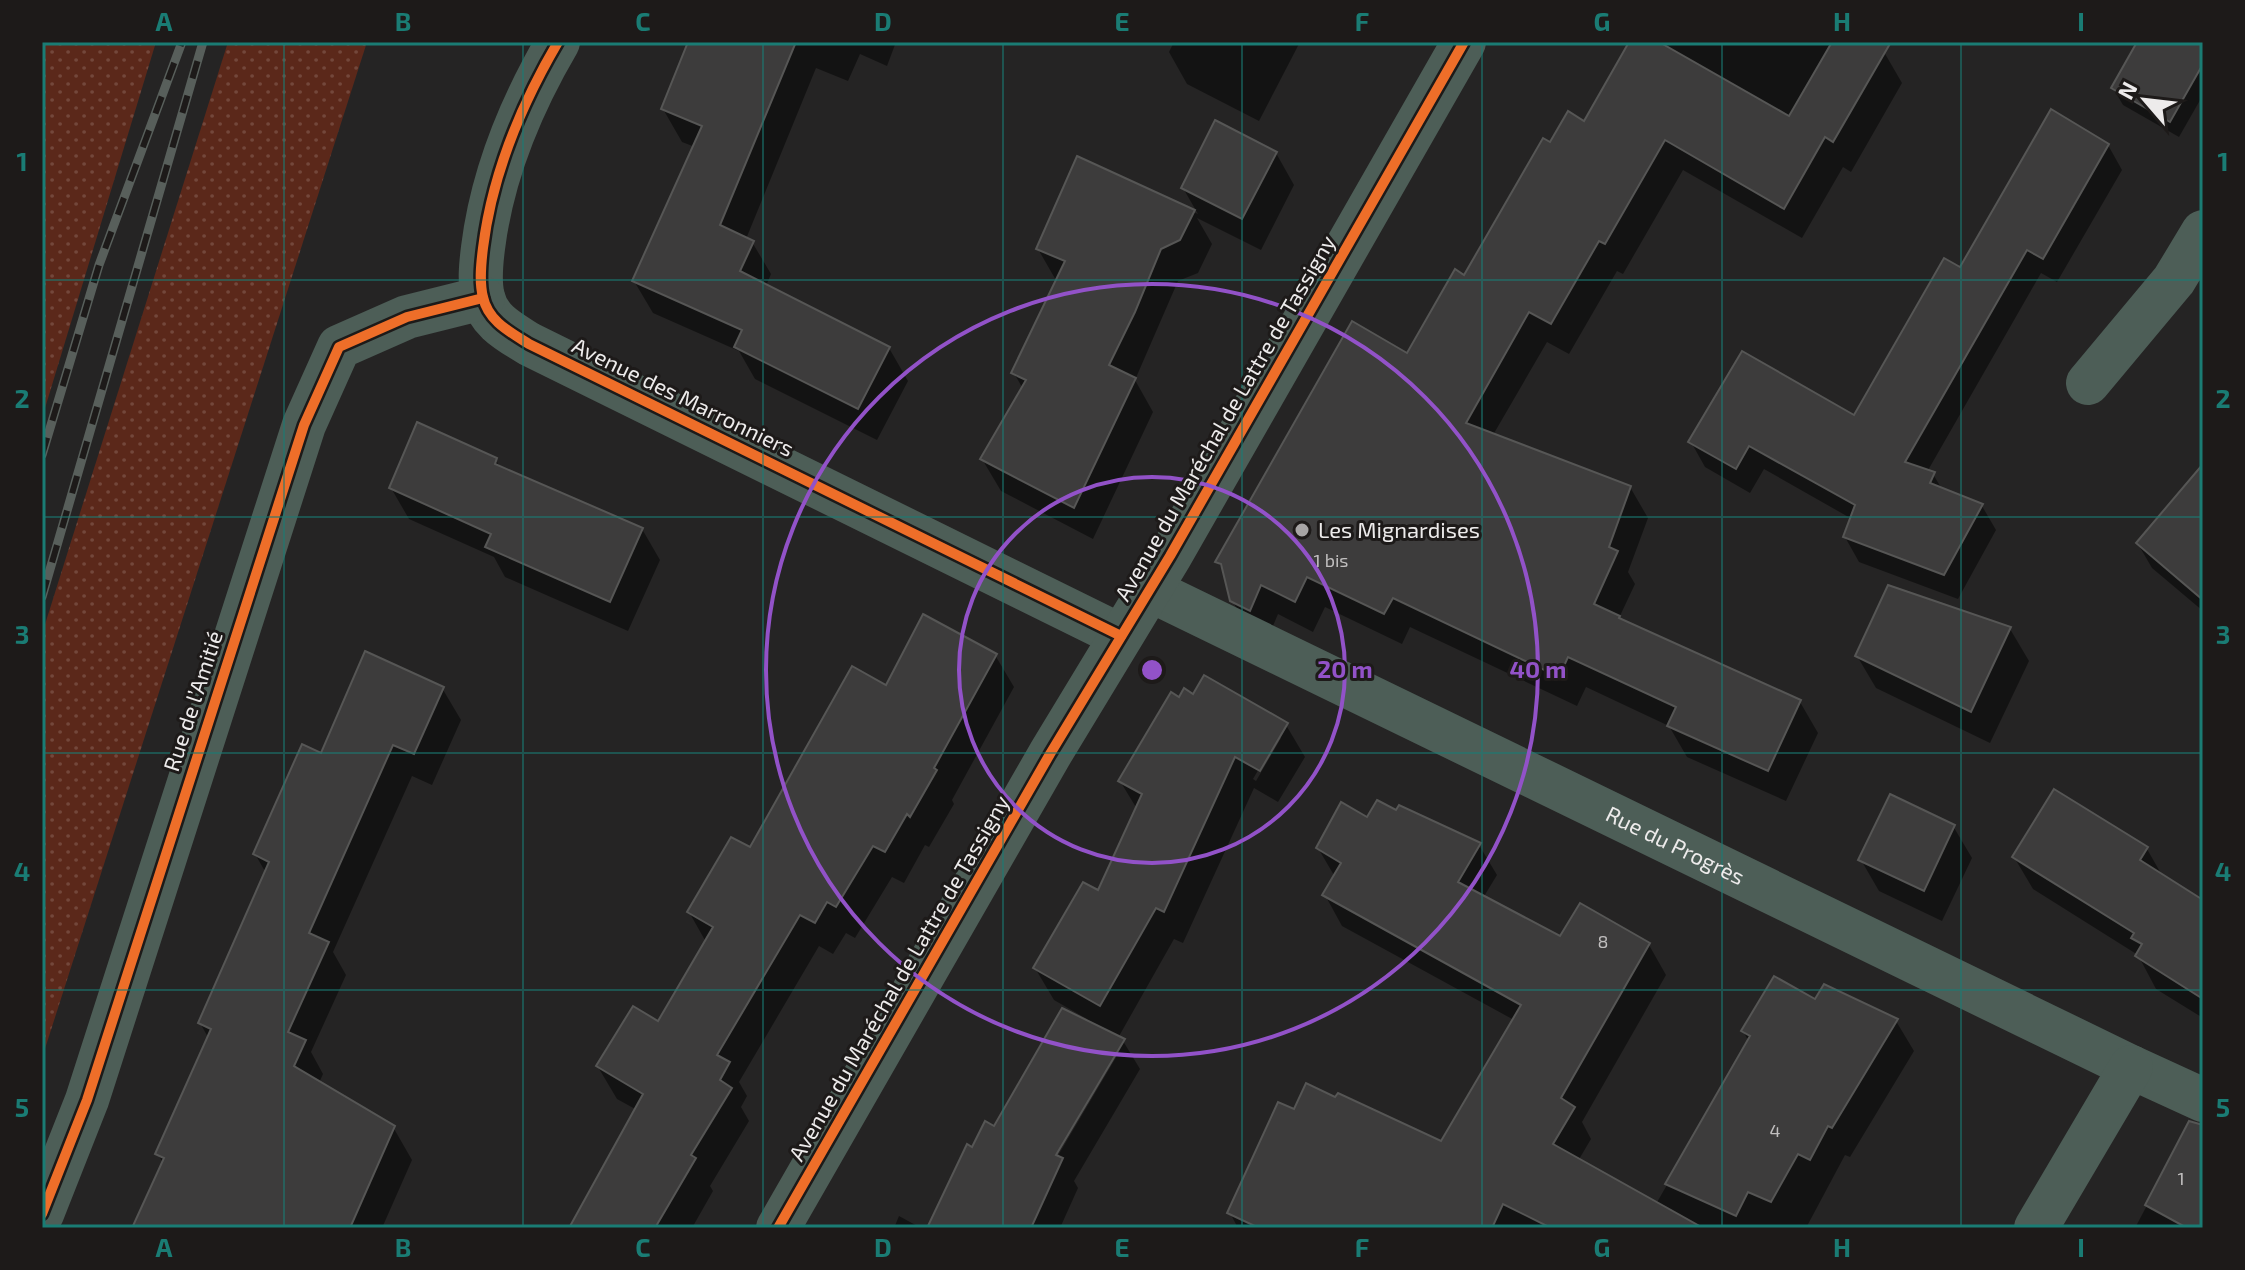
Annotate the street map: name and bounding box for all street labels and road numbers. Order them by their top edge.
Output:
street label: Avenue du Maréchal de Lattre de Tassigny [1108,230,1340,605]
street label: Avenue des Marronniers [568,331,798,461]
street label: Rue de l’Amitié [157,627,227,774]
street label: Avenue du Maréchal de Lattre de Tassigny [782,790,1014,1165]
street label: Rue du Progrès [1602,800,1749,889]

